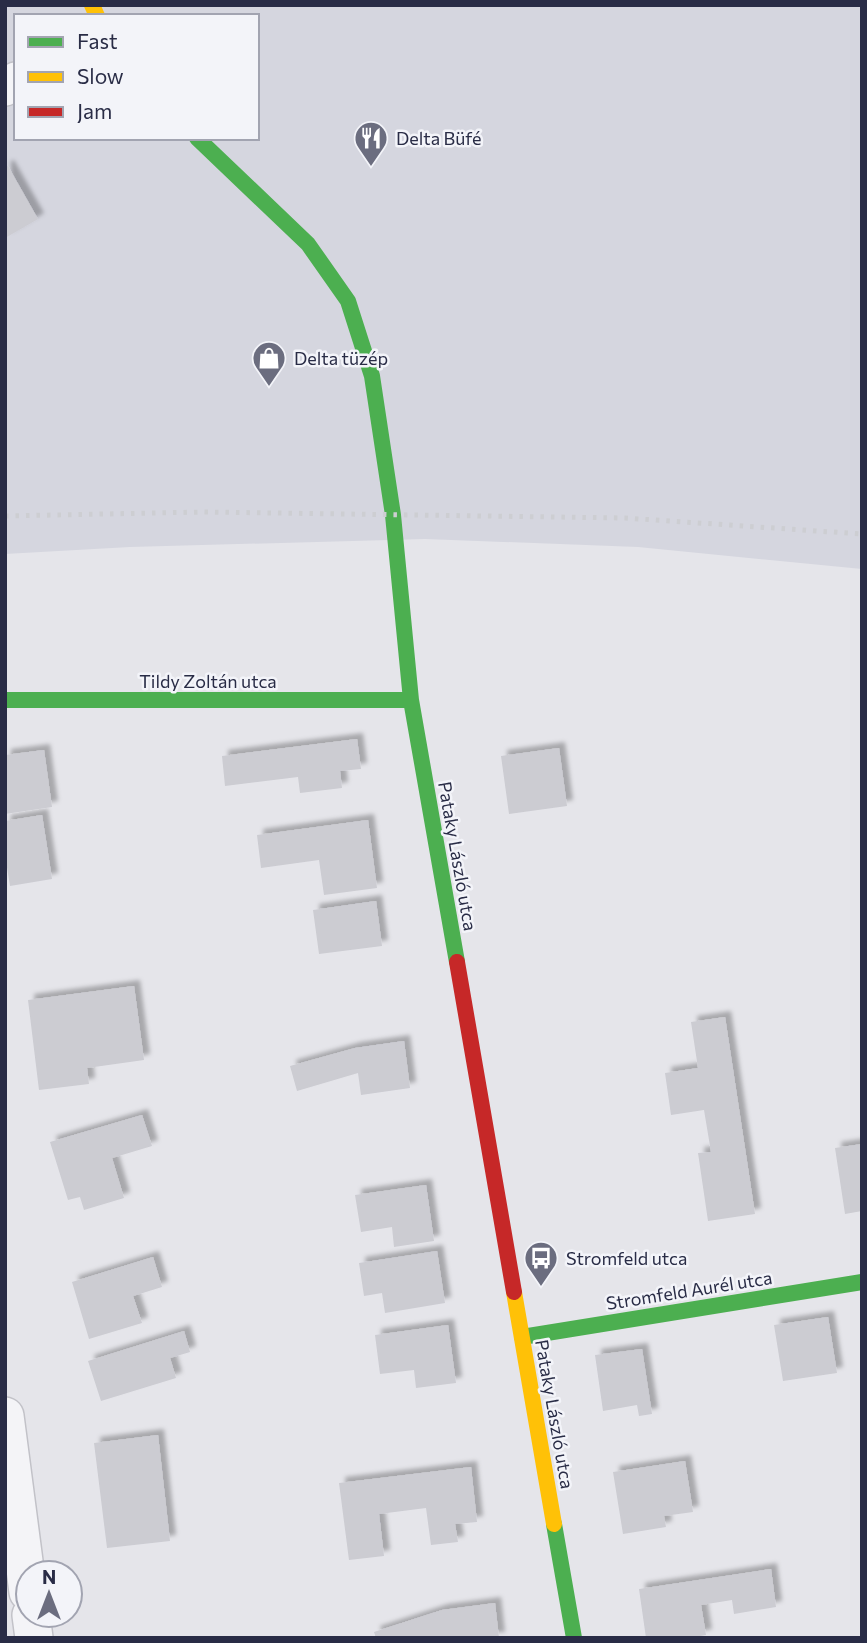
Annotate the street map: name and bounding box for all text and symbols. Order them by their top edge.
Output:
legend [14,14,259,140]
text: Fast [77,28,118,53]
text: Slow [77,63,124,88]
text: Jam [77,98,112,123]
restaurant icon: Delta Büfé [352,119,390,168]
place label: Delta Büfé [396,127,481,149]
shop icon: Delta tüzép [250,339,288,388]
place label: Delta tüzép [294,347,388,369]
street label: Tildy Zoltán utca [139,670,277,692]
street label: Pataky László utca [434,780,482,932]
bus stop icon: Stromfeld utca [522,1239,560,1288]
place label: Stromfeld utca [566,1247,687,1269]
street label: Stromfeld Aurél utca [604,1266,774,1314]
street label: Pataky László utca [531,1338,579,1490]
north arrow [14,1559,84,1629]
text: N [42,1565,56,1588]

